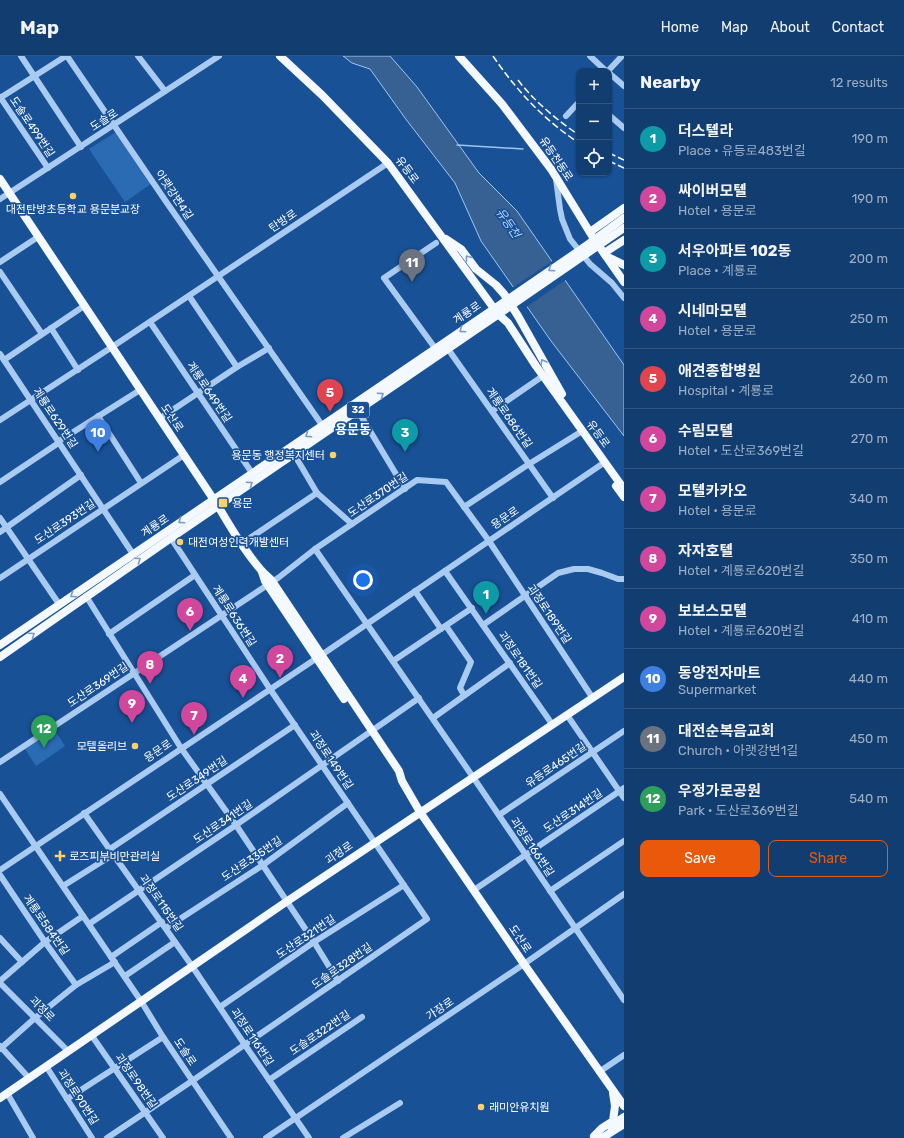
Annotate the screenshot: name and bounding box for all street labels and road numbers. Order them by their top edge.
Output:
street label: 도솔로499번길 [7,94,57,160]
street label: 도솔로 [88,106,120,134]
street label: 유등천동로 [536,134,576,184]
street label: 유등로 [393,154,421,186]
street label: 아랫강변4길 [153,168,195,222]
street label: 탄방로 [267,207,299,235]
street label: 계룡로 [451,299,483,327]
street label: 계룡로649번길 [184,359,234,425]
street label: 계룡로629번길 [30,385,80,451]
street label: 계룡로686번길 [483,385,535,451]
street label: 도산로 [158,402,186,434]
road number: 32 [347,402,369,418]
street label: 유등로 [584,418,612,450]
street label: 도산로370번길 [345,470,411,520]
street label: 도산로393번길 [32,497,98,547]
street label: 용문로 [489,504,521,532]
street label: 계룡로 [139,512,171,540]
street label: 괴정로189번길 [524,582,574,646]
street label: 계룡로636번길 [209,583,259,649]
street label: 괴정로181번길 [495,629,545,691]
street label: 도산로369번길 [65,660,131,710]
street label: 괴정로149번길 [306,728,356,792]
street label: 용문로 [142,737,174,765]
street label: 유등로465번길 [523,740,589,790]
street label: 도산로349번길 [164,754,230,804]
street label: 도산로314번길 [541,786,605,836]
street label: 도산로341번길 [191,797,255,847]
street label: 괴정로166번길 [507,815,557,879]
street label: 도산로335번길 [219,834,285,884]
street label: 괴정로 [323,839,355,867]
street label: 괴정로115번길 [137,872,185,934]
street label: 계룡로584번길 [20,892,72,958]
street label: 도산로321번길 [274,912,338,962]
street label: 도산로 [506,923,534,955]
street label: 도솔로328번길 [309,940,375,992]
street label: 괴정로 [27,994,57,1024]
street label: 가장로 [424,995,456,1023]
street label: 괴정로116번길 [228,1006,276,1068]
street label: 도솔로322번길 [287,1008,353,1058]
street label: 도솔로 [171,1036,199,1068]
street label: 괴정로98번길 [112,1051,160,1111]
street label: 괴정로90번길 [55,1067,101,1127]

